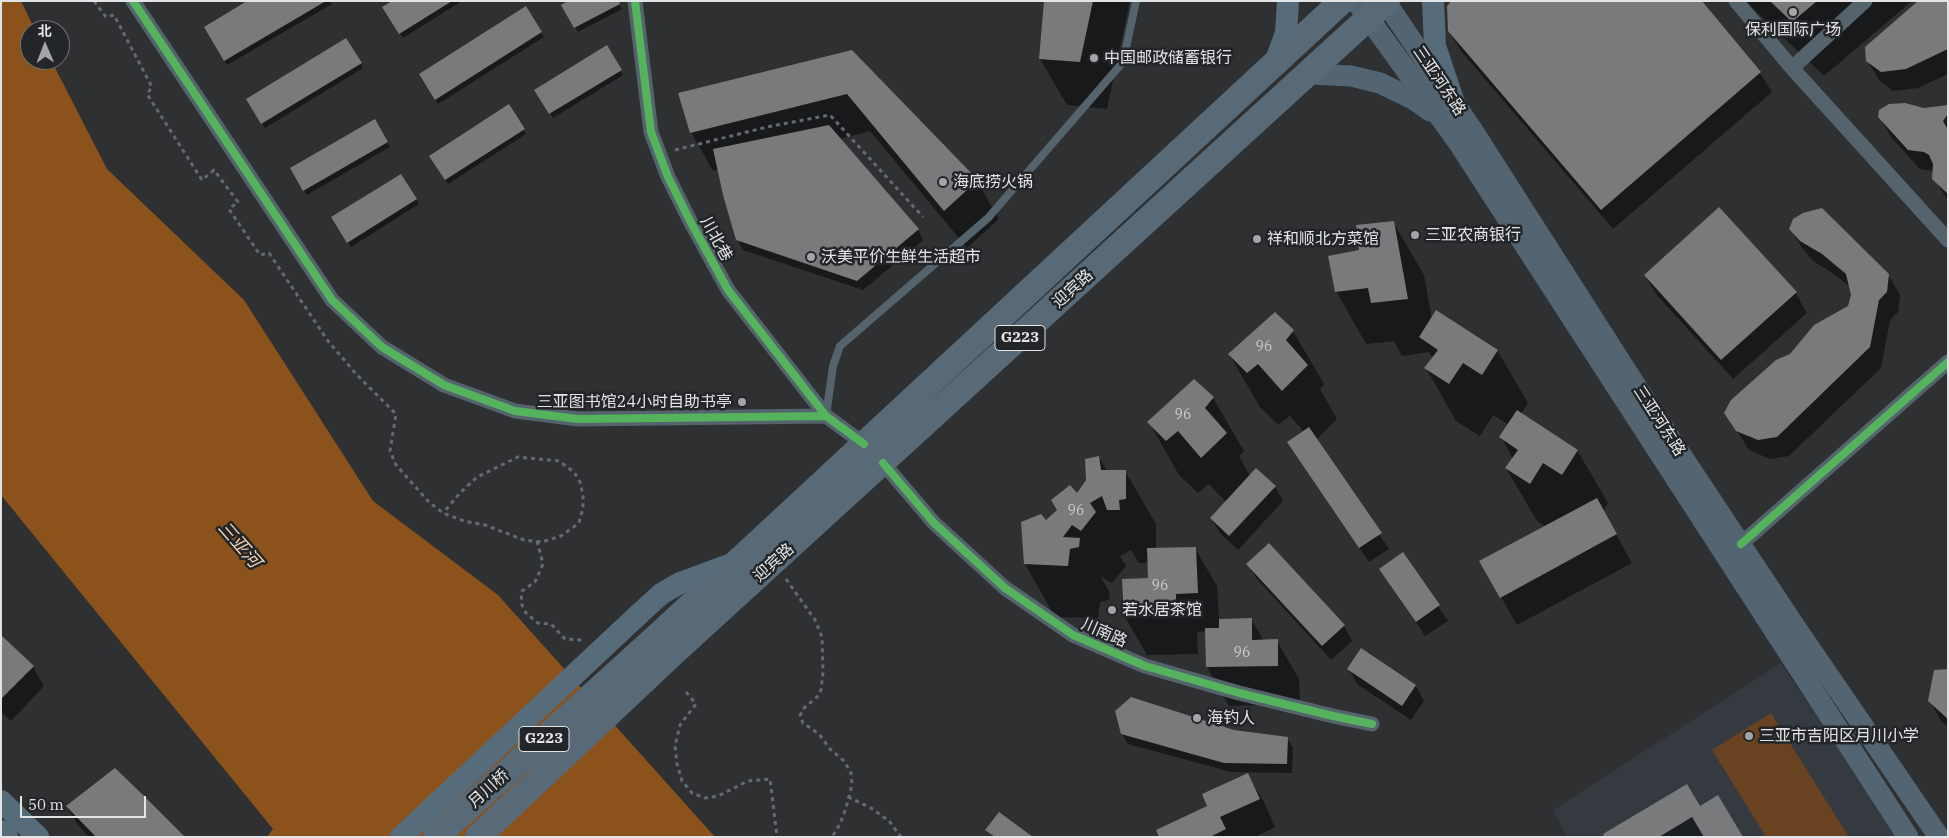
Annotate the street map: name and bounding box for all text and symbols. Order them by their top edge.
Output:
marker: 保利国际广场 [1787,6,1799,18]
north arrow [20,20,70,70]
place label: 保利国际广场 [1745,20,1841,40]
text: 北 [38,22,52,40]
street label: 三亚河东路 [1409,42,1469,120]
place label: 中国邮政储蓄银行 [1104,48,1232,68]
marker: 中国邮政储蓄银行 [1088,52,1100,64]
place label: 海底捞火锅 [953,172,1033,192]
marker: 海底捞火锅 [937,176,949,188]
street label: 川北巷 [696,213,736,265]
place label: 三亚农商银行 [1425,225,1521,245]
place label: 祥和顺北方菜馆 [1267,229,1379,249]
marker: 三亚农商银行 [1409,229,1421,241]
marker: 祥和顺北方菜馆 [1251,233,1263,245]
place label: 沃美平价生鲜生活超市 [821,247,981,267]
marker: 沃美平价生鲜生活超市 [805,251,817,263]
street label: 迎宾路 [1049,266,1097,312]
road number: G223 [995,326,1045,350]
house number: 96 [1256,339,1272,355]
street label: 三亚河东路 [1629,382,1689,460]
place label: 三亚图书馆24小时自助书亭 [537,392,732,412]
marker: 三亚图书馆24小时自助书亭 [736,396,748,408]
house number: 96 [1175,407,1191,423]
house number: 96 [1068,503,1084,519]
water label: 三亚河 [213,518,265,572]
street label: 迎宾路 [750,540,798,586]
house number: 96 [1152,578,1168,594]
place label: 若水居茶馆 [1122,600,1202,620]
marker: 若水居茶馆 [1106,604,1118,616]
street label: 川南路 [1078,614,1130,652]
house number: 96 [1234,645,1250,661]
place label: 海钓人 [1207,708,1255,728]
marker: 海钓人 [1191,712,1203,724]
road number: G223 [519,726,569,752]
place label: 三亚市吉阳区月川小学 [1759,726,1919,746]
marker: 三亚市吉阳区月川小学 [1743,730,1755,742]
street label: 月川桥 [465,766,513,812]
scale bar [22,786,149,818]
text: 50 m [28,795,64,814]

